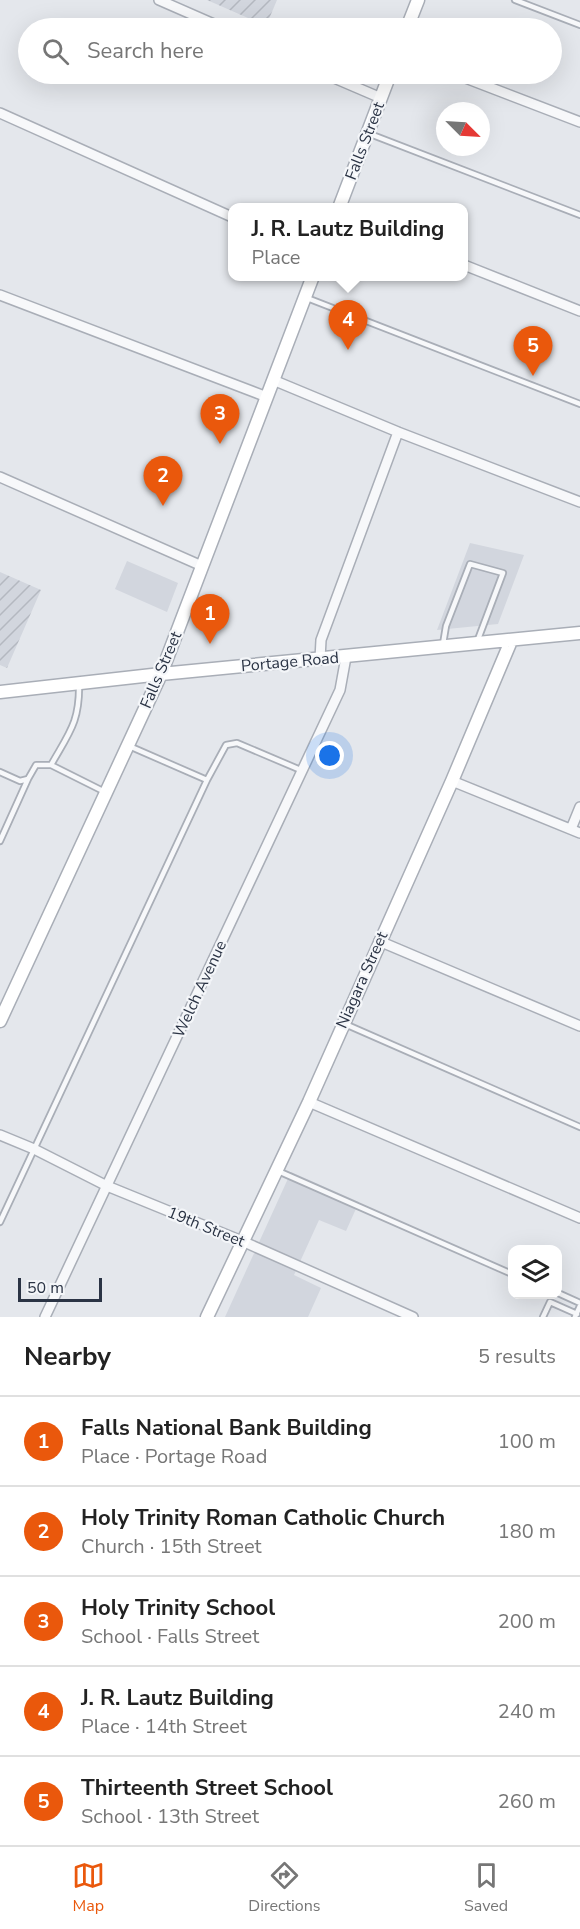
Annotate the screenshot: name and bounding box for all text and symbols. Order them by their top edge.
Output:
search box [18,18,562,84]
icon: search [39,35,72,68]
text: Search here [87,36,204,66]
street label: Falls Street [340,99,390,183]
north arrow [436,102,490,156]
popup [228,203,468,281]
text: J. R. Lautz Building [252,214,444,244]
text: Place [252,244,300,271]
pin: 4 [328,300,368,350]
pin: 5 [514,326,552,376]
pin: 3 [200,394,240,444]
pin: 2 [144,456,182,506]
pin: 1 [190,594,230,644]
street label: Falls Street [135,628,187,712]
street label: Portage Road [240,647,340,677]
your location [315,741,344,770]
street label: Niagara Street [331,928,393,1032]
street label: Welch Avenue [168,937,232,1041]
street label: 19th Street [164,1202,248,1253]
map controls [508,1245,562,1299]
button: layers [508,1245,562,1299]
scale bar [18,1275,102,1302]
text: 50 m [27,1277,64,1299]
text: Nearby [24,1339,111,1374]
text: 5 results [478,1343,556,1370]
text: Falls National Bank Building [81,1413,372,1443]
text: 1 [38,1428,50,1455]
text: 100 m [498,1428,556,1455]
text: Place · Portage Road [81,1443,267,1470]
text: Holy Trinity Roman Catholic Church [81,1503,445,1533]
text: 2 [38,1518,50,1545]
text: 180 m [498,1518,556,1545]
text: Church · 15th Street [81,1533,262,1560]
text: Holy Trinity School [81,1593,275,1623]
text: 3 [38,1608,50,1635]
text: 200 m [498,1608,556,1635]
text: School · Falls Street [81,1623,259,1650]
text: J. R. Lautz Building [81,1683,274,1713]
text: 4 [38,1698,50,1725]
text: 240 m [498,1698,556,1725]
text: Place · 14th Street [81,1713,247,1740]
text: Thirteenth Street School [81,1773,333,1803]
text: 5 [38,1788,50,1815]
text: 260 m [498,1788,556,1815]
text: School · 13th Street [81,1803,259,1830]
tab: Map [72,1859,105,1917]
tab: Directions [248,1859,320,1917]
tab: Saved [464,1859,508,1917]

